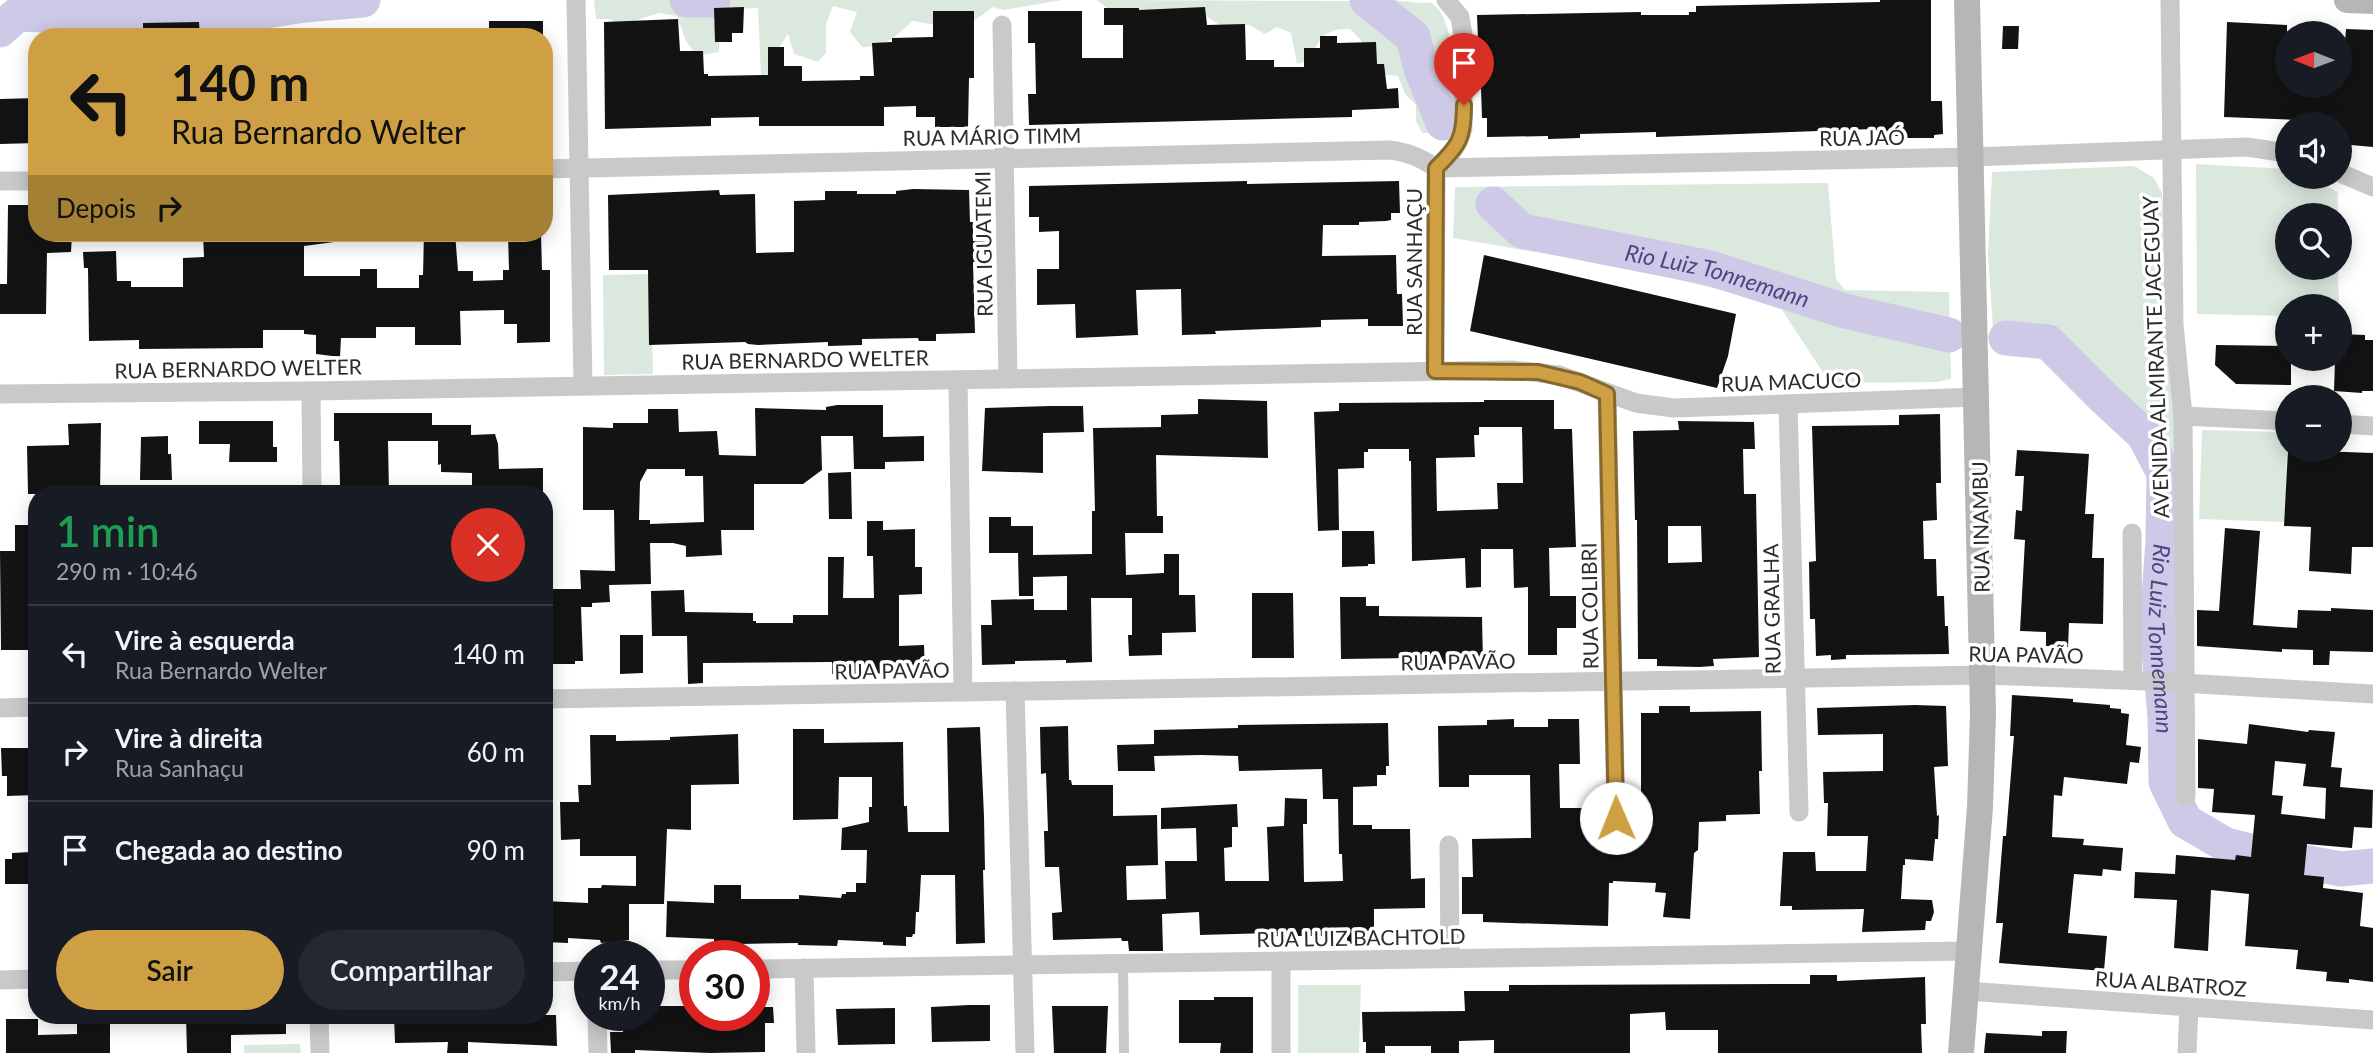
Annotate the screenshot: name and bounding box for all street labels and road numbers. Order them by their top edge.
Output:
street label: RUA MÁRIO TIMM [902,122,1082,150]
street label: RUA JAÓ [1819,124,1905,150]
street label: RUA IGUATEMI [969,171,997,317]
street label: RUA SANHAÇU [1401,188,1426,336]
street label: AVENIDA ALMIRANTE JACEGUAY [2137,194,2173,519]
street label: RUA BERNARDO WELTER [681,344,930,374]
street label: RUA BERNARDO WELTER [114,353,363,383]
street label: RUA MACUCO [1720,366,1862,396]
street label: RUA INAMBU [1966,461,1994,593]
street label: RUA COLIBRI [1575,542,1603,670]
street label: RUA GRALHA [1757,543,1785,675]
street label: RUA PAVÃO [1968,640,2084,668]
street label: RUA PAVÃO [1400,647,1516,675]
street label: RUA PAVÃO [834,656,950,684]
street label: RUA LUIZ BACHTOLD [1256,923,1466,951]
street label: RUA ALBATROZ [2094,965,2248,1001]

